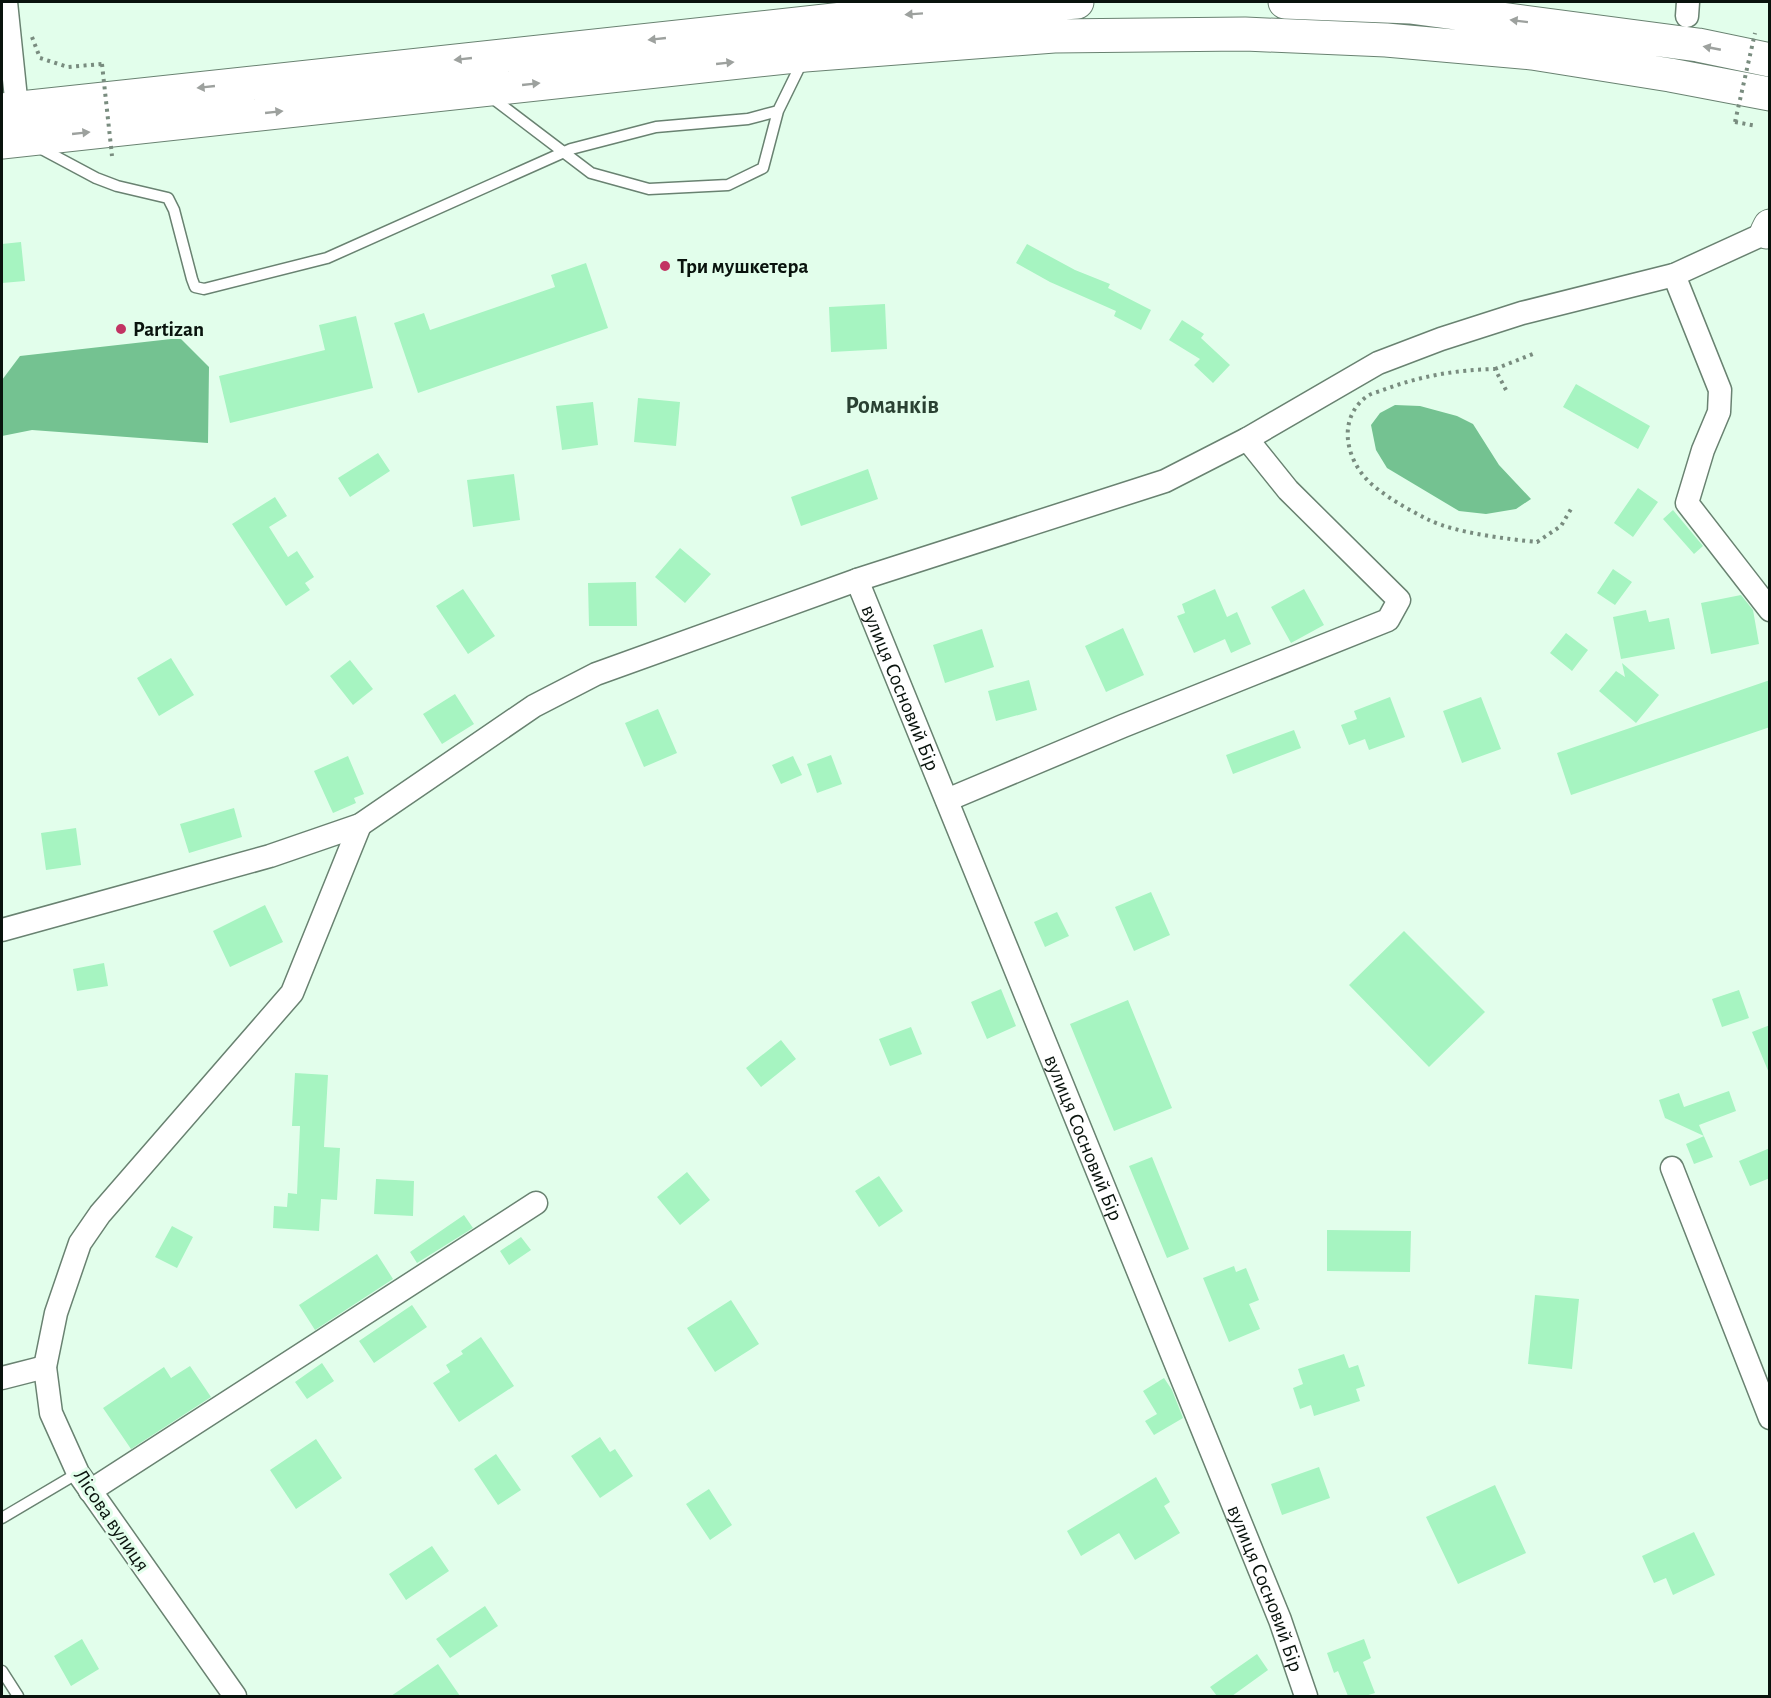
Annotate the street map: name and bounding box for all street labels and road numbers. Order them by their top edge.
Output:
street label: вулиця Сосновий Бір [857,602,943,774]
street label: вулиця Сосновий Бір [1040,1052,1126,1224]
street label: Лісова вулиця [70,1465,153,1575]
street label: вулиця Сосновий Бір [1223,1502,1307,1674]

